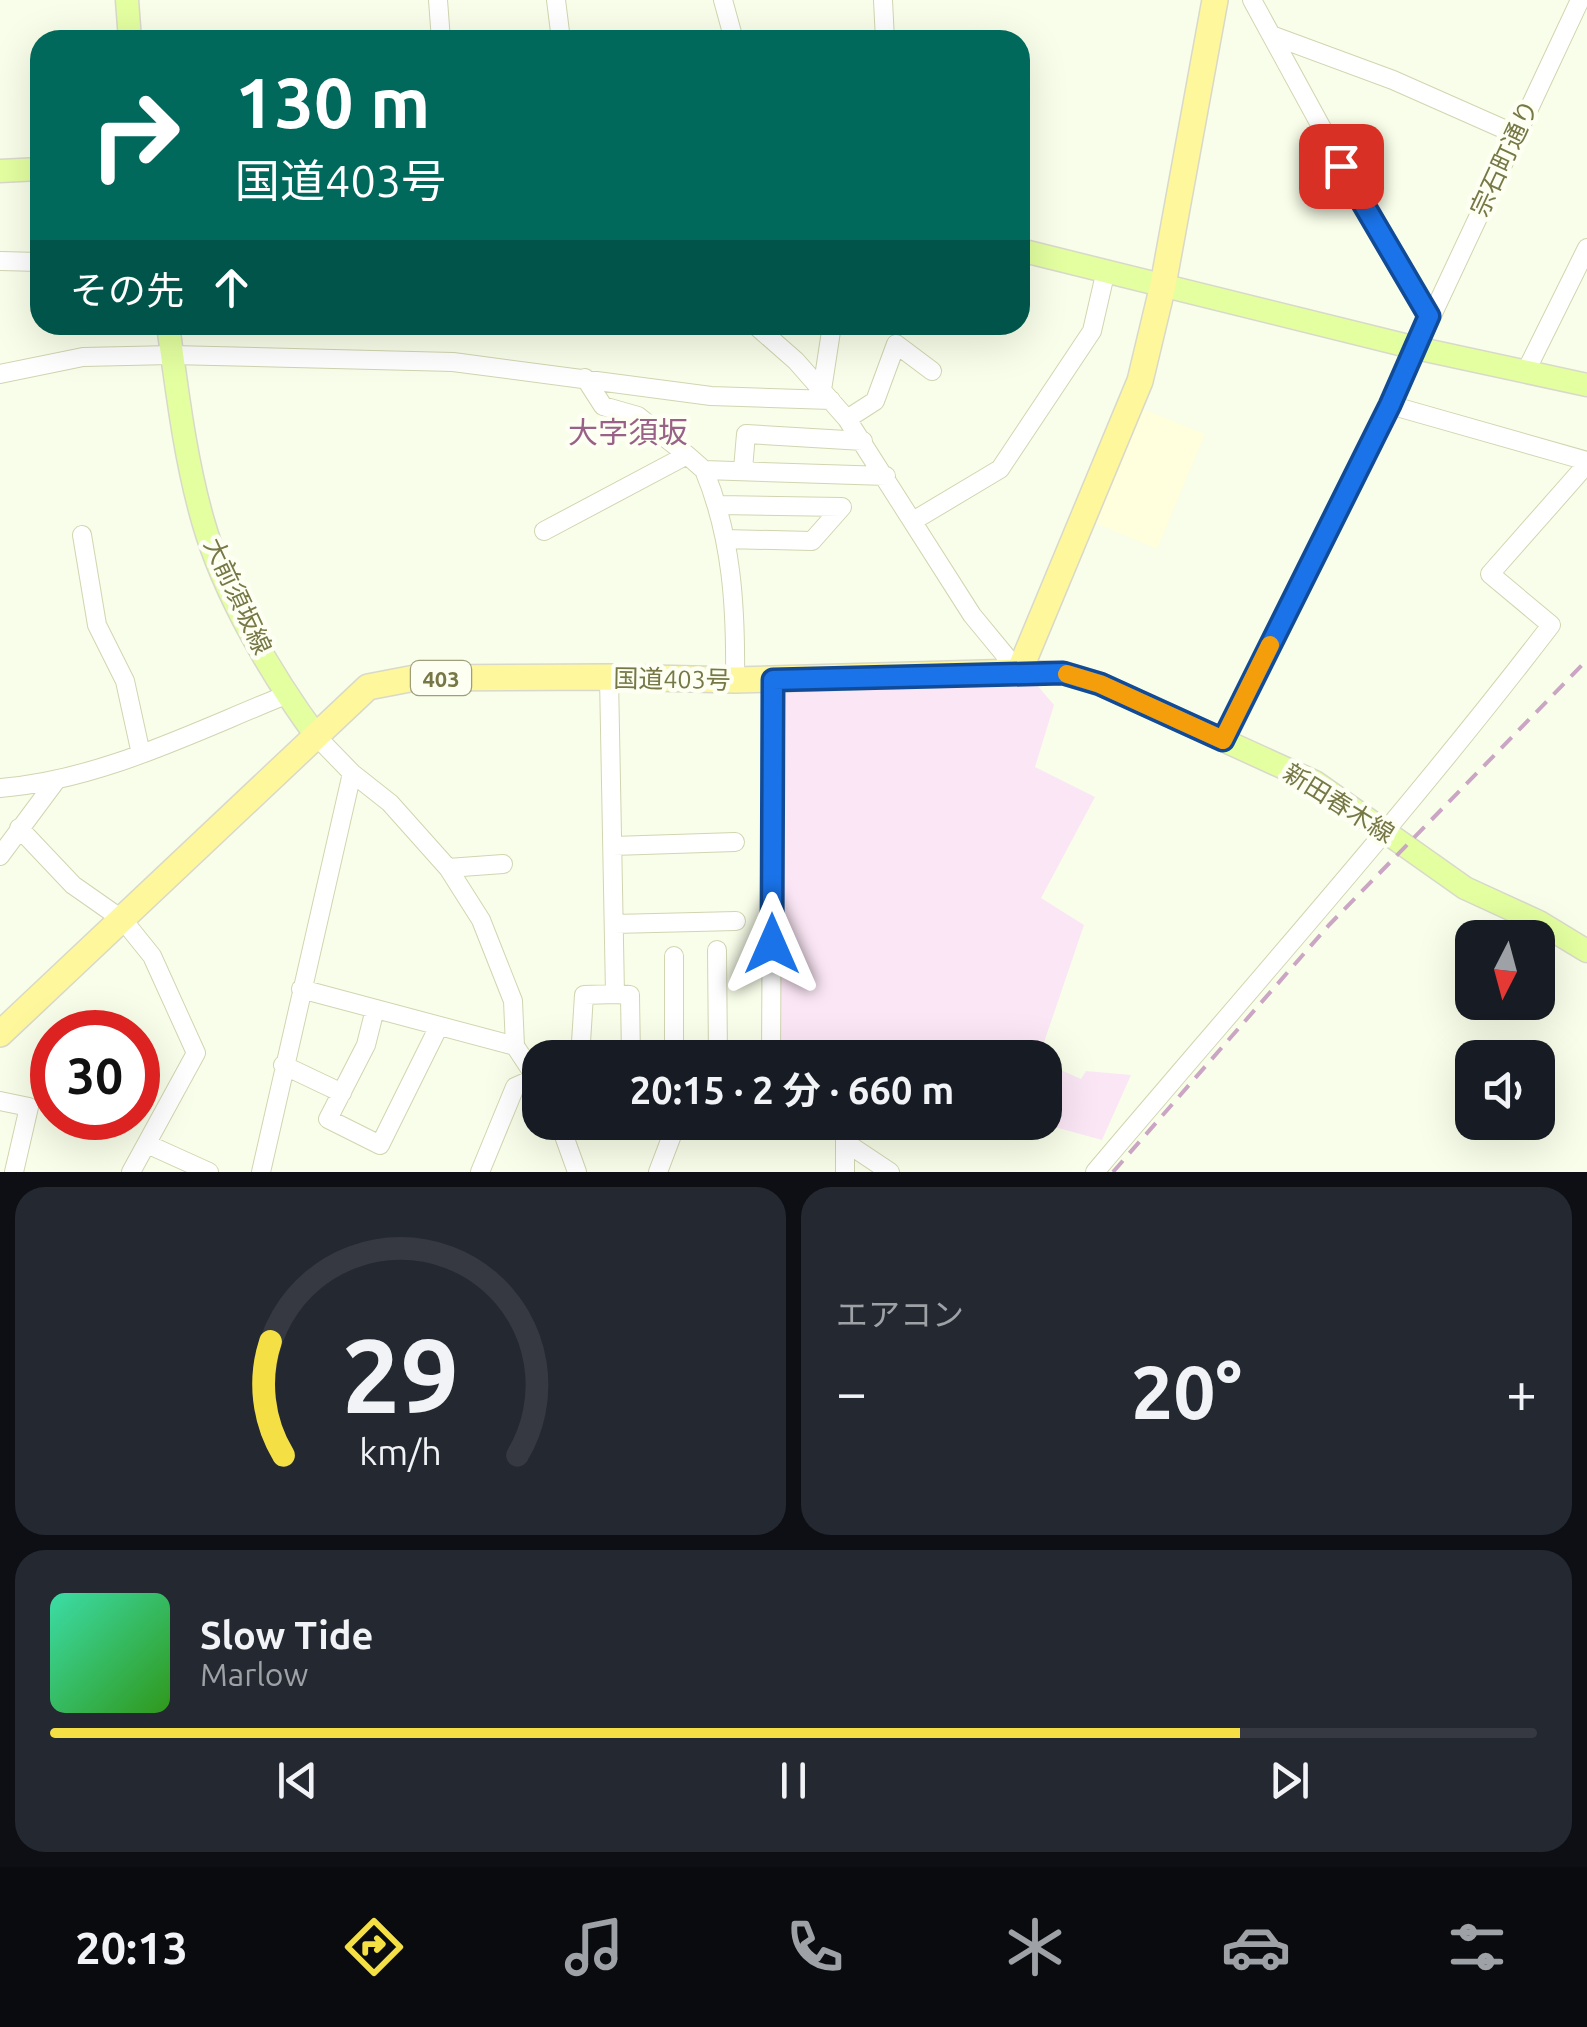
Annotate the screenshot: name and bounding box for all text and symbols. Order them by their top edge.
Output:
text: 130 m [235,63,430,141]
icon: right [70,70,200,200]
street label: 宗石町通り [1465,95,1543,221]
pin [1299,124,1384,209]
icon: arrive [1314,139,1369,194]
text: 国道403号 [235,155,446,206]
icon: ahead [204,260,259,315]
text: その先 [70,269,184,311]
district label: 大字須坂 [568,415,688,449]
street label: 大前須坂線 [199,533,277,659]
road number: 403 [411,661,471,695]
street label: 国道403号 [613,664,731,694]
street label: 新田春木線 [1279,758,1399,848]
position arrow [720,892,824,996]
north arrow [1455,920,1555,1020]
map controls [1455,920,1555,1140]
speed limit sign: 30 [30,1010,160,1140]
button: sound [1455,1040,1555,1140]
text: 20:15 · 2 分 · 660 m [630,1069,954,1111]
text: エアコン [836,1296,964,1332]
text: 29 [342,1316,459,1433]
text: 20° [1131,1349,1242,1433]
text: − [836,1361,867,1422]
text: + [1506,1361,1537,1422]
text: km/h [359,1432,442,1472]
text: Slow Tide [200,1614,373,1656]
text: Marlow [200,1656,308,1692]
icon: previous [270,1753,325,1808]
icon: pause [766,1753,821,1808]
icon: next [1262,1753,1317,1808]
icon: directions [339,1912,409,1982]
icon: music [559,1912,629,1982]
icon: phone [780,1912,850,1982]
icon: climate [1000,1912,1070,1982]
icon: car [1221,1912,1291,1982]
icon: filters [1442,1912,1512,1982]
text: 20:13 [75,1922,188,1973]

